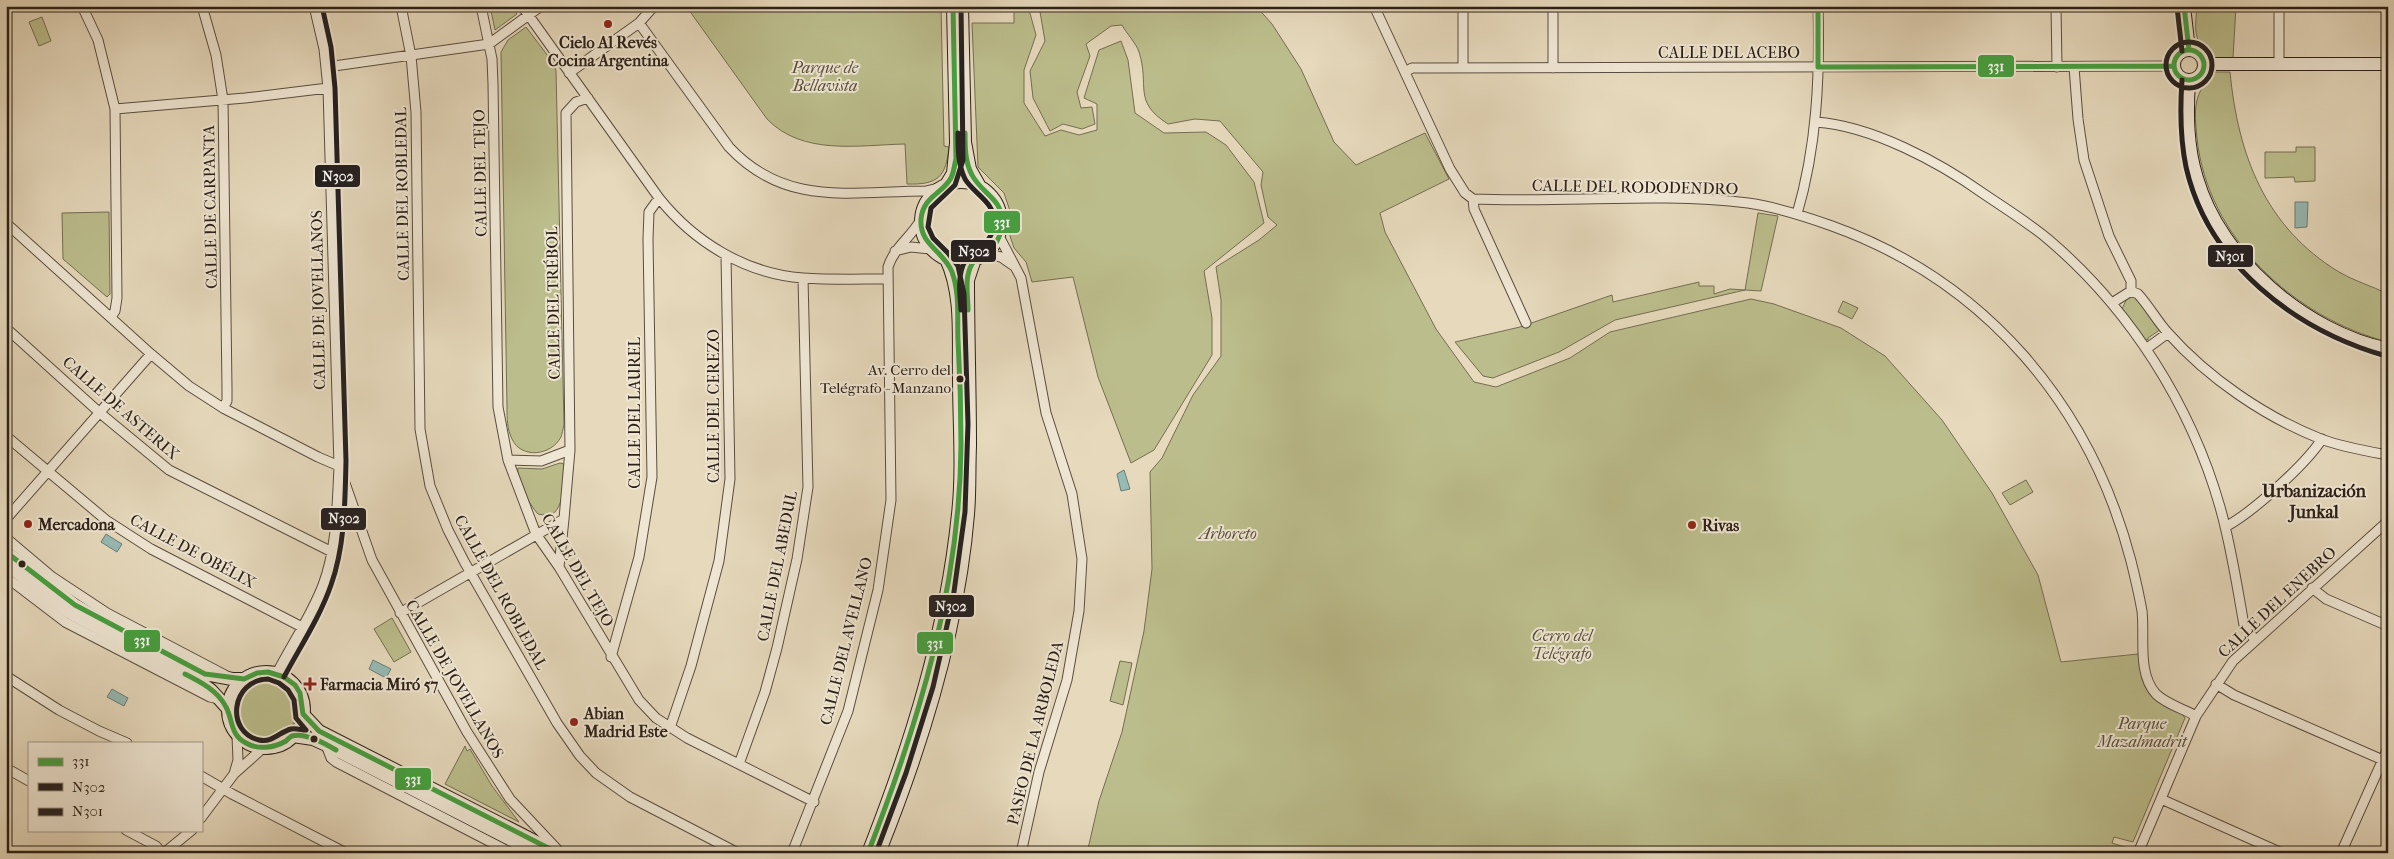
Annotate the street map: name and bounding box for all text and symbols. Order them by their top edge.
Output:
marker: Cielo Al Revés Cocina Argentina [602,18,614,30]
place label: Cielo Al Revés Cocina Argentina [548,33,669,71]
street label: CALLE DEL ACEBO [1658,43,1800,62]
line badge: 331 [1977,54,2015,78]
park label: Parque de Bellavista [791,58,859,95]
text: 331 [1988,58,2004,75]
street label: CALLE DEL ROBLEDAL [391,107,413,281]
street label: CALLE DEL TEJO [469,109,491,237]
street label: CALLE DE CARPANTA [199,124,221,289]
line badge: N302 [314,164,361,188]
text: N302 [322,168,354,185]
street label: CALLE DEL RODODENDRO [1532,176,1738,198]
street label: CALLE DE JOVELLANOS [307,210,329,390]
line badge: 331 [983,210,1021,234]
text: 331 [994,214,1010,231]
street label: CALLE DEL TRÉBOL [541,226,564,380]
line badge: N302 [950,239,997,263]
text: N302 [958,243,990,260]
line badge: N301 [2207,244,2254,268]
text: N301 [2215,248,2245,265]
street label: CALLE DEL CEREZO [704,329,723,483]
street label: CALLE DEL LAUREL [625,337,644,489]
street label: CALLE DE ASTERIX [59,352,184,464]
place label: Av. Cerro del Telégrafo - Manzano [820,361,951,397]
marker: Av. Cerro del Telégrafo - Manzano [955,374,965,384]
district label: Urbanización Junkal [2261,481,2367,523]
street label: CALLE DEL ABEDUL [753,489,801,643]
line badge: N302 [320,507,367,531]
street label: CALLE DE OBÉLIX [127,509,260,592]
text: N302 [328,510,360,527]
street label: CALLE DEL TEJO [538,510,618,630]
street label: CALLE DEL ROBLEDAL [451,511,552,673]
place label: Mercadona [37,515,116,534]
place label: Rivas [1702,516,1739,535]
marker: Mercadona [22,518,34,530]
marker: Rivas [1686,519,1698,531]
park label: Arboreto [1197,524,1257,543]
street label: CALLE DEL ENEBRO [2214,542,2340,662]
street label: CALLE DEL AVELLANO [816,555,876,727]
unlabelled marker [17,559,27,569]
line badge: N302 [928,594,975,618]
street label: CALLE DE JOVELLANOS [402,596,508,762]
text: N302 [935,598,967,615]
park label: Cerro del Telégrafo [1532,626,1594,663]
line badge: 331 [123,629,161,653]
line badge: 331 [916,631,954,655]
text: 331 [134,632,150,649]
text: 331 [927,635,943,652]
street label: PASEO DE LA ARBOLEDA [1003,638,1067,827]
place label: Farmacia Miró 57 [319,675,439,694]
marker: Farmacia Miró 57 [304,678,316,690]
place label: Abian Madrid Este [583,704,668,741]
park label: Parque Mazalmadrit [2096,714,2188,751]
marker: Abian Madrid Este [568,716,580,728]
unlabelled marker [309,734,319,744]
legend [28,742,202,832]
text: 331 [72,752,90,770]
line badge: 331 [394,767,432,791]
text: 331 [405,771,421,788]
text: N302 [72,778,106,796]
text: N301 [72,802,103,820]

